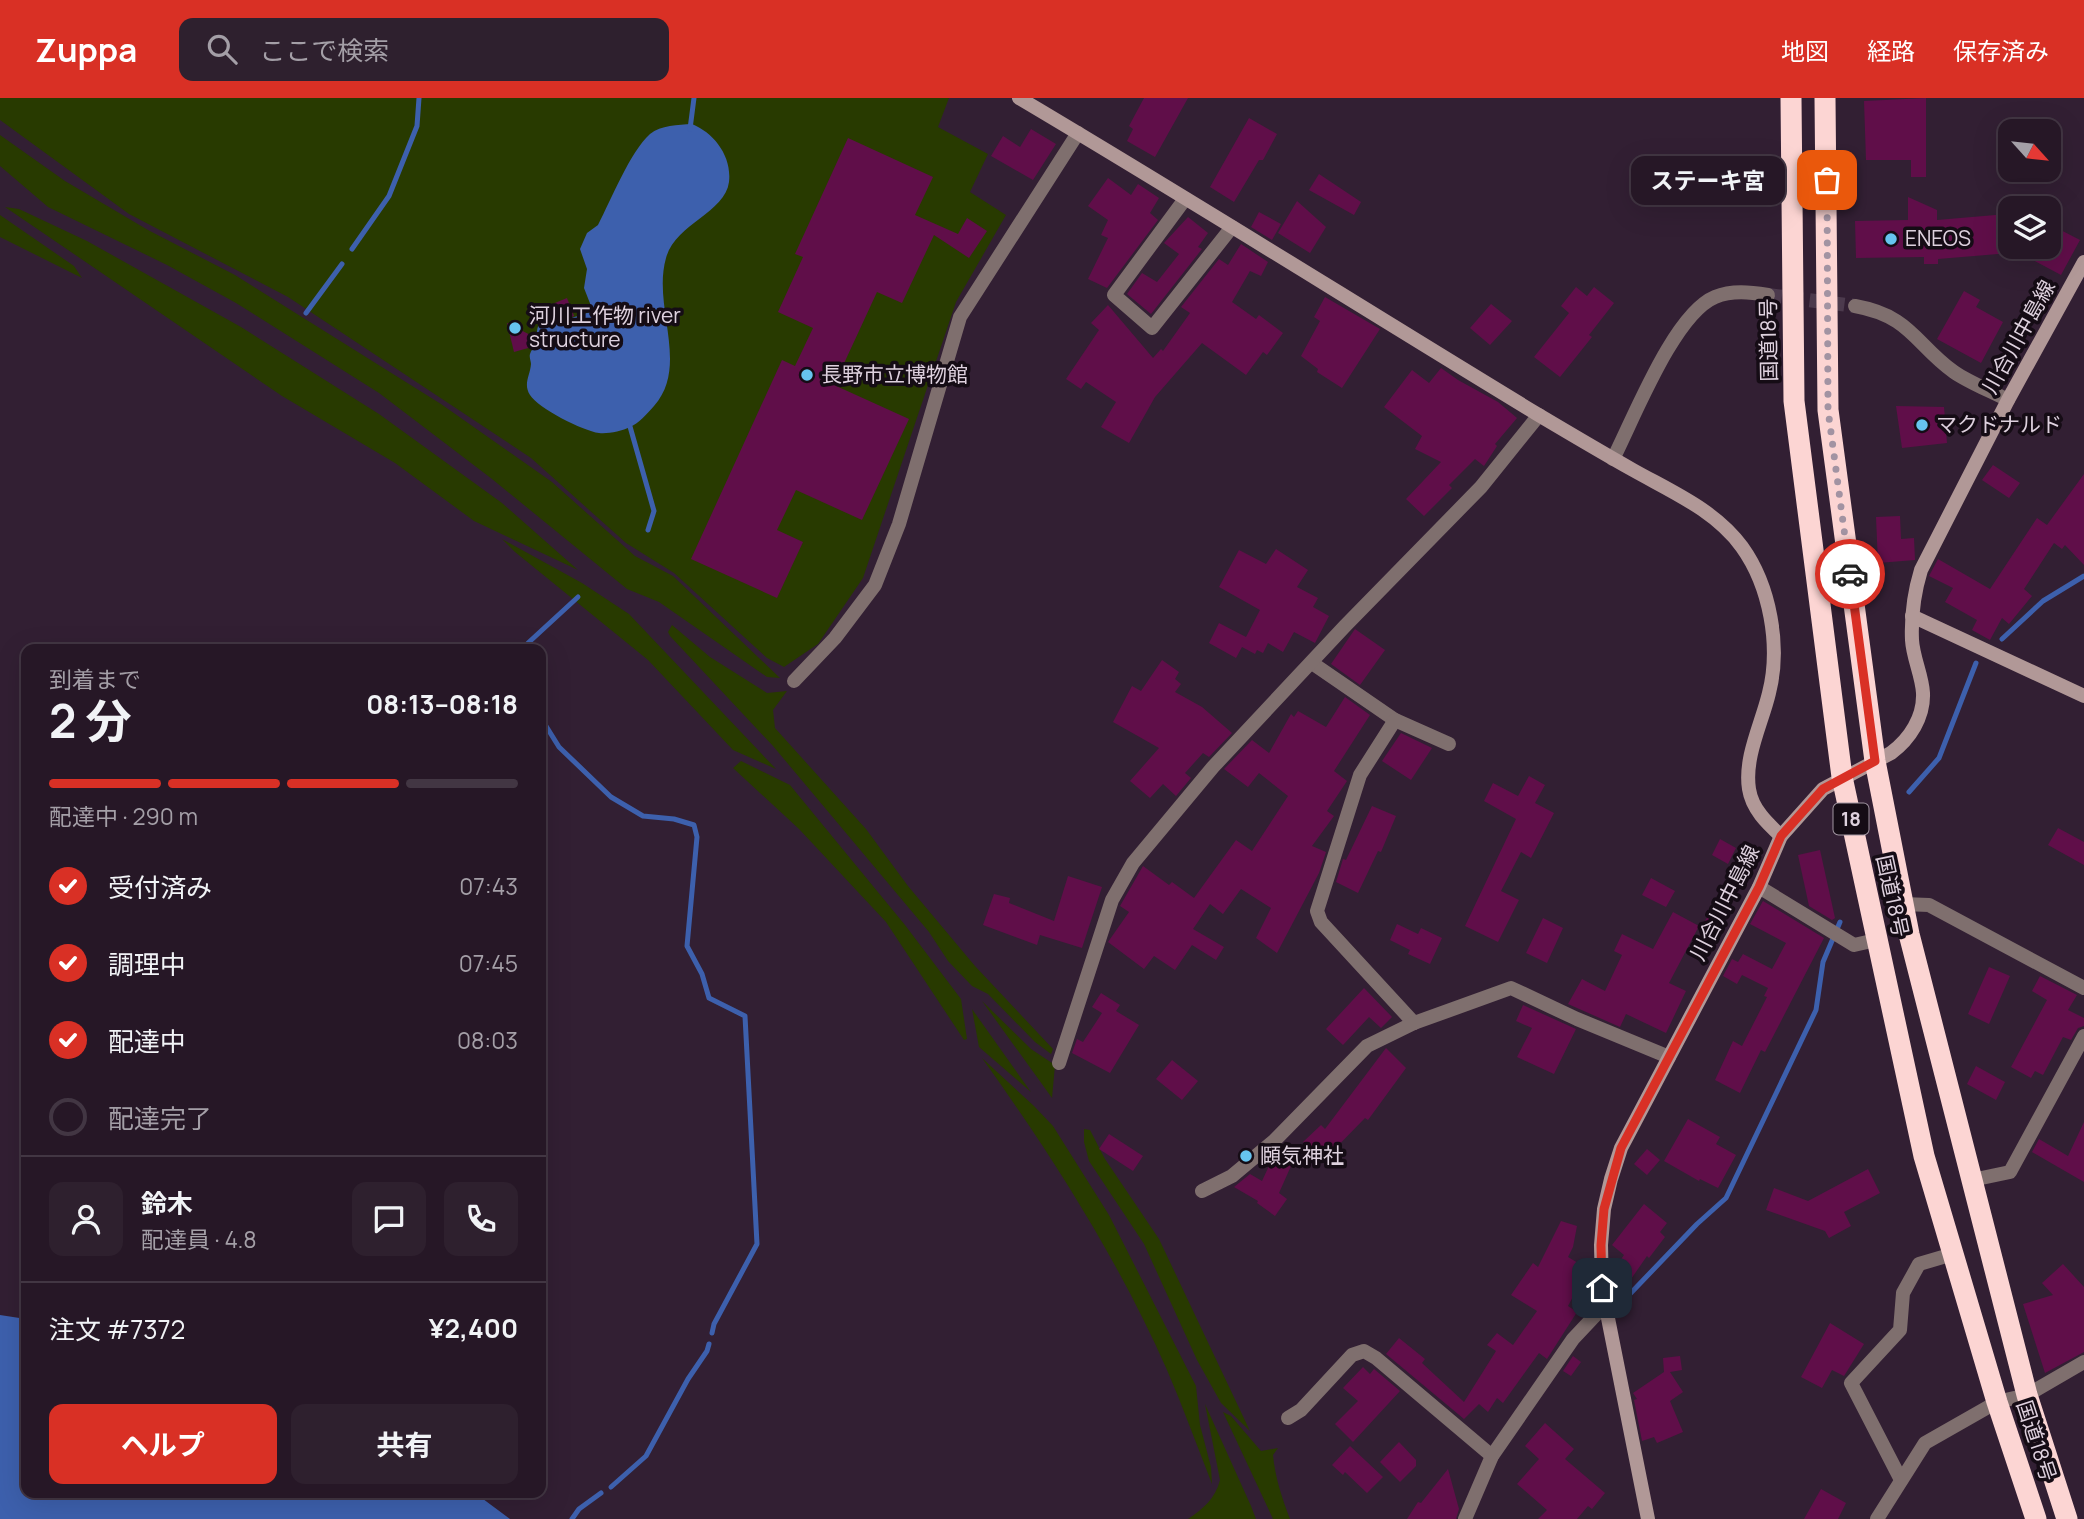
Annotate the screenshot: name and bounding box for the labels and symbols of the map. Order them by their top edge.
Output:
north arrow [1998,119,2062,182]
pin [1797,150,1857,210]
callout: ステーキ宮 [1631,155,1785,204]
place label: ENEOS [1905,224,1971,252]
marker: ENEOS [1883,231,1899,247]
street label: 川合川中島線 [1975,275,2061,398]
street label: 国道18号 [1753,298,1783,382]
place label: 河川工作物 river structure [529,301,681,353]
marker: 河川工作物 river structure [507,320,523,336]
place label: 長野市立博物館 [821,360,968,388]
marker: 長野市立博物館 [799,367,815,383]
place label: マクドナルド [1936,410,2062,438]
marker: マクドナルド [1914,417,1930,433]
courier [1815,539,1885,609]
road number: 18 [1834,804,1868,834]
street label: 川合川中島線 [1683,840,1765,965]
street label: 国道18号 [1871,852,1915,939]
place label: 頥気神社 [1260,1141,1344,1169]
marker: 頥気神社 [1238,1148,1254,1164]
pin [1572,1258,1632,1318]
street label: 国道18号 [2011,1397,2063,1485]

